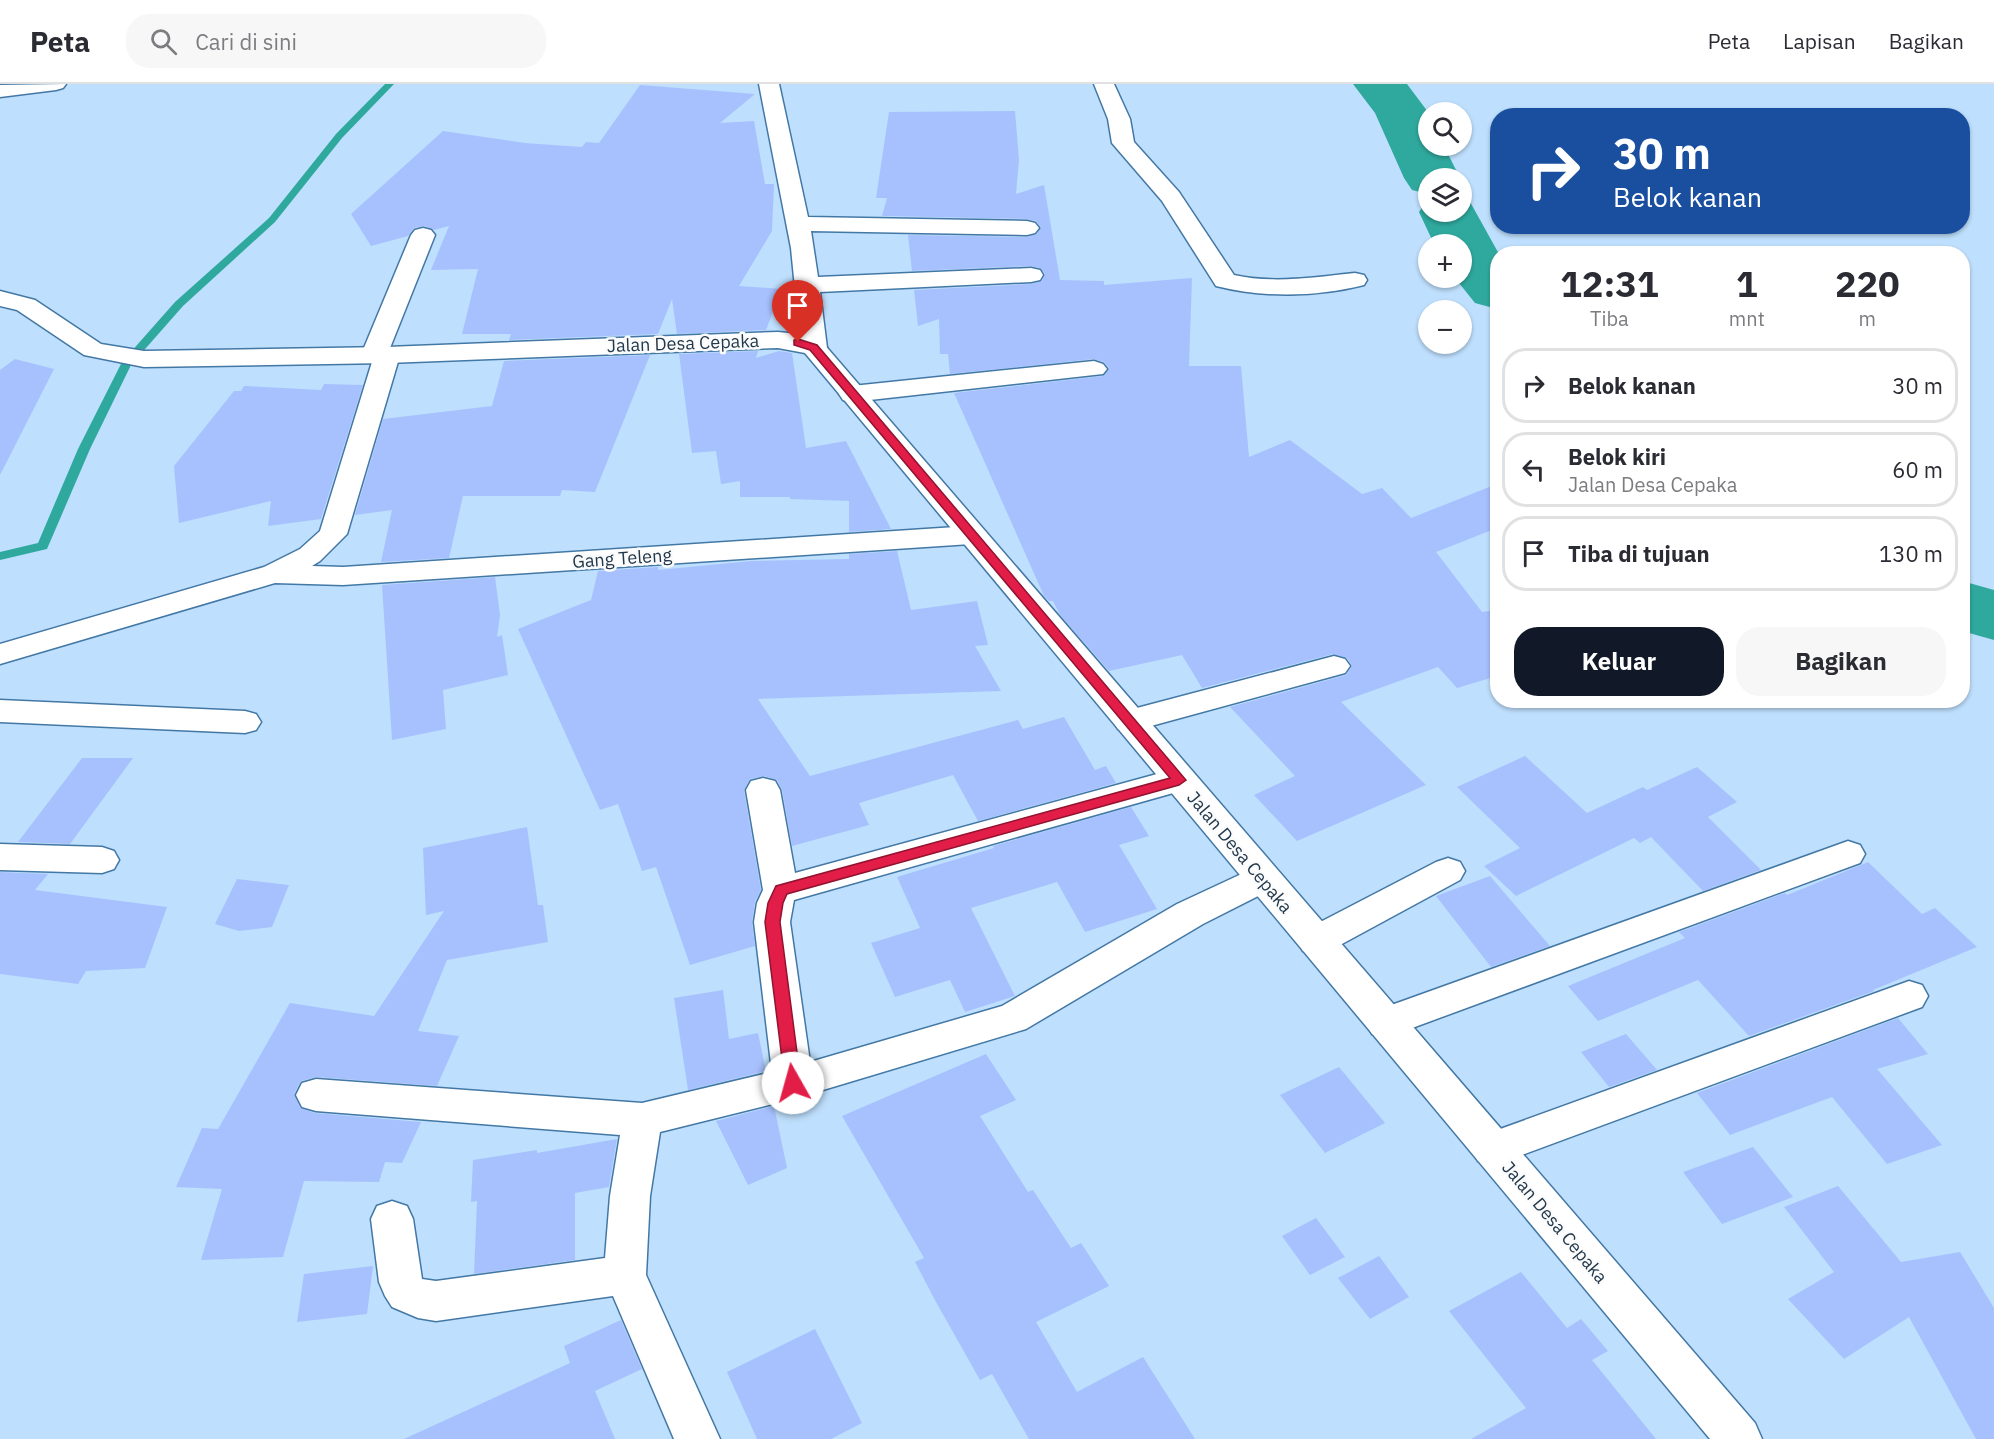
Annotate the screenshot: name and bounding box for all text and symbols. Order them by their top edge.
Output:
search box [126,14,546,68]
text: Peta [30,23,90,60]
icon: search [147,25,180,58]
text: Cari di sini [195,27,297,56]
text: Peta [1708,27,1750,55]
text: Lapisan [1783,27,1856,55]
text: Bagikan [1889,27,1964,55]
map controls [1418,102,1472,354]
button: search [1418,102,1472,156]
text: 30 m [1613,126,1711,181]
icon: right [1514,132,1592,210]
button: layers [1418,168,1472,222]
text: Belok kanan [1613,179,1762,214]
button: + [1418,234,1472,288]
text: 12:31 [1560,260,1659,307]
text: 1 [1736,260,1758,307]
text: 220 [1835,260,1900,307]
pin [772,280,823,342]
icon: arrive [781,289,814,322]
button: − [1418,300,1472,354]
text: Tiba [1590,305,1629,332]
text: mnt [1729,305,1765,332]
text: m [1859,305,1876,332]
street label: Jalan Desa Cepaka [606,329,760,357]
icon: right [1517,369,1550,402]
text: Belok kanan [1568,371,1696,400]
text: 30 m [1892,371,1943,400]
text: Belok kiri [1568,442,1666,471]
icon: left [1517,453,1550,486]
text: 60 m [1892,455,1943,484]
text: Jalan Desa Cepaka [1568,471,1737,498]
icon: arrive [1517,537,1550,570]
text: Tiba di tujuan [1568,539,1710,568]
text: 130 m [1879,539,1943,568]
street label: Gang Teleng [572,543,673,573]
button: Keluar [1514,627,1724,696]
button: Bagikan [1736,627,1946,696]
street label: Jalan Desa Cepaka [1182,786,1298,918]
position arrow [761,1051,825,1115]
street label: Jalan Desa Cepaka [1497,1156,1613,1288]

